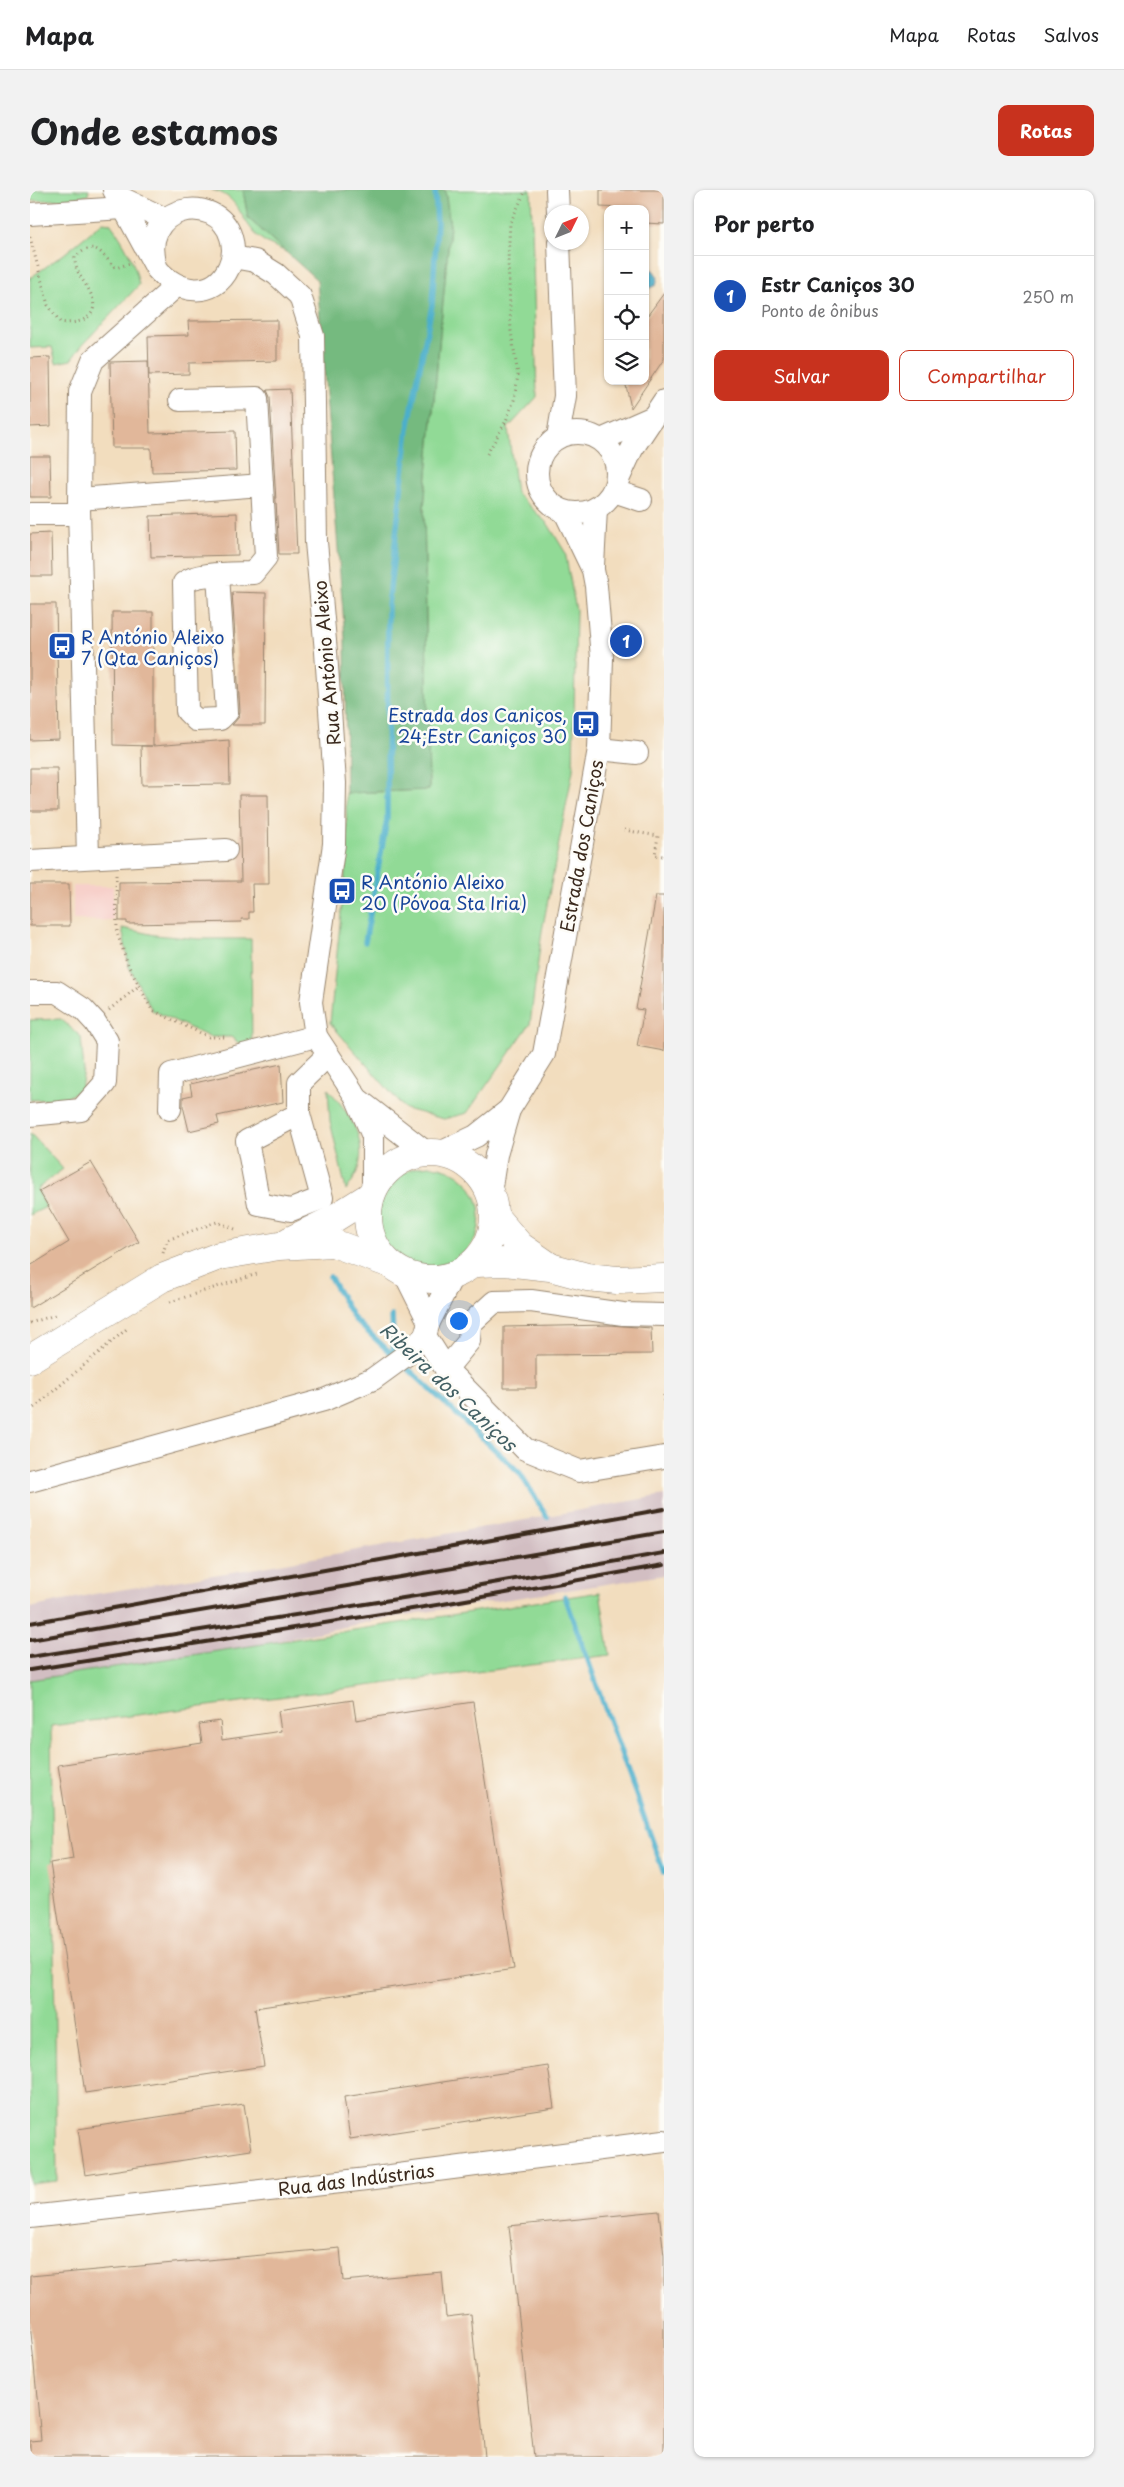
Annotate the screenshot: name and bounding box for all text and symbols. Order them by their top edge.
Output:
text: Mapa [25,17,94,53]
text: Mapa [889,21,939,48]
text: Rotas [967,21,1016,48]
text: Salvos [1044,21,1099,48]
text: Onde estamos [30,104,278,157]
button: Rotas [998,105,1094,156]
north arrow [544,205,589,250]
map controls [604,205,649,385]
button: + [604,205,649,250]
text: Por perto [714,207,814,239]
button: − [604,250,649,295]
text: Estr Caniços 30 [761,270,915,298]
text: 1 [726,284,734,308]
text: 250 m [1023,284,1074,308]
button: locate [604,295,649,340]
text: Ponto de ônibus [761,298,878,322]
button: layers [604,340,649,385]
button: Salvar [714,350,889,401]
button: Compartilhar [899,350,1074,401]
street label: Rua António Aleixo [305,579,347,747]
pin: 1 [610,622,642,660]
place label: R António Aleixo 7 (Qta Caniços) [81,623,224,671]
bus stop icon: R António Aleixo 7 (Qta Caniços) [47,631,77,661]
place label: Estrada dos Caniços, 24;Estr Caniços 30 [388,701,567,749]
bus stop icon: Estrada dos Caniços, 24;Estr Caniços 30 [571,709,601,739]
street label: Estrada dos Caniços [553,758,609,934]
place label: R António Aleixo 20 (Póvoa Sta Iria) [361,868,527,916]
bus stop icon: R António Aleixo 20 (Póvoa Sta Iria) [327,876,357,906]
your location [446,1308,472,1334]
water label: Ribeira dos Caniços [375,1315,525,1458]
street label: Rua das Indústrias [276,2156,436,2202]

